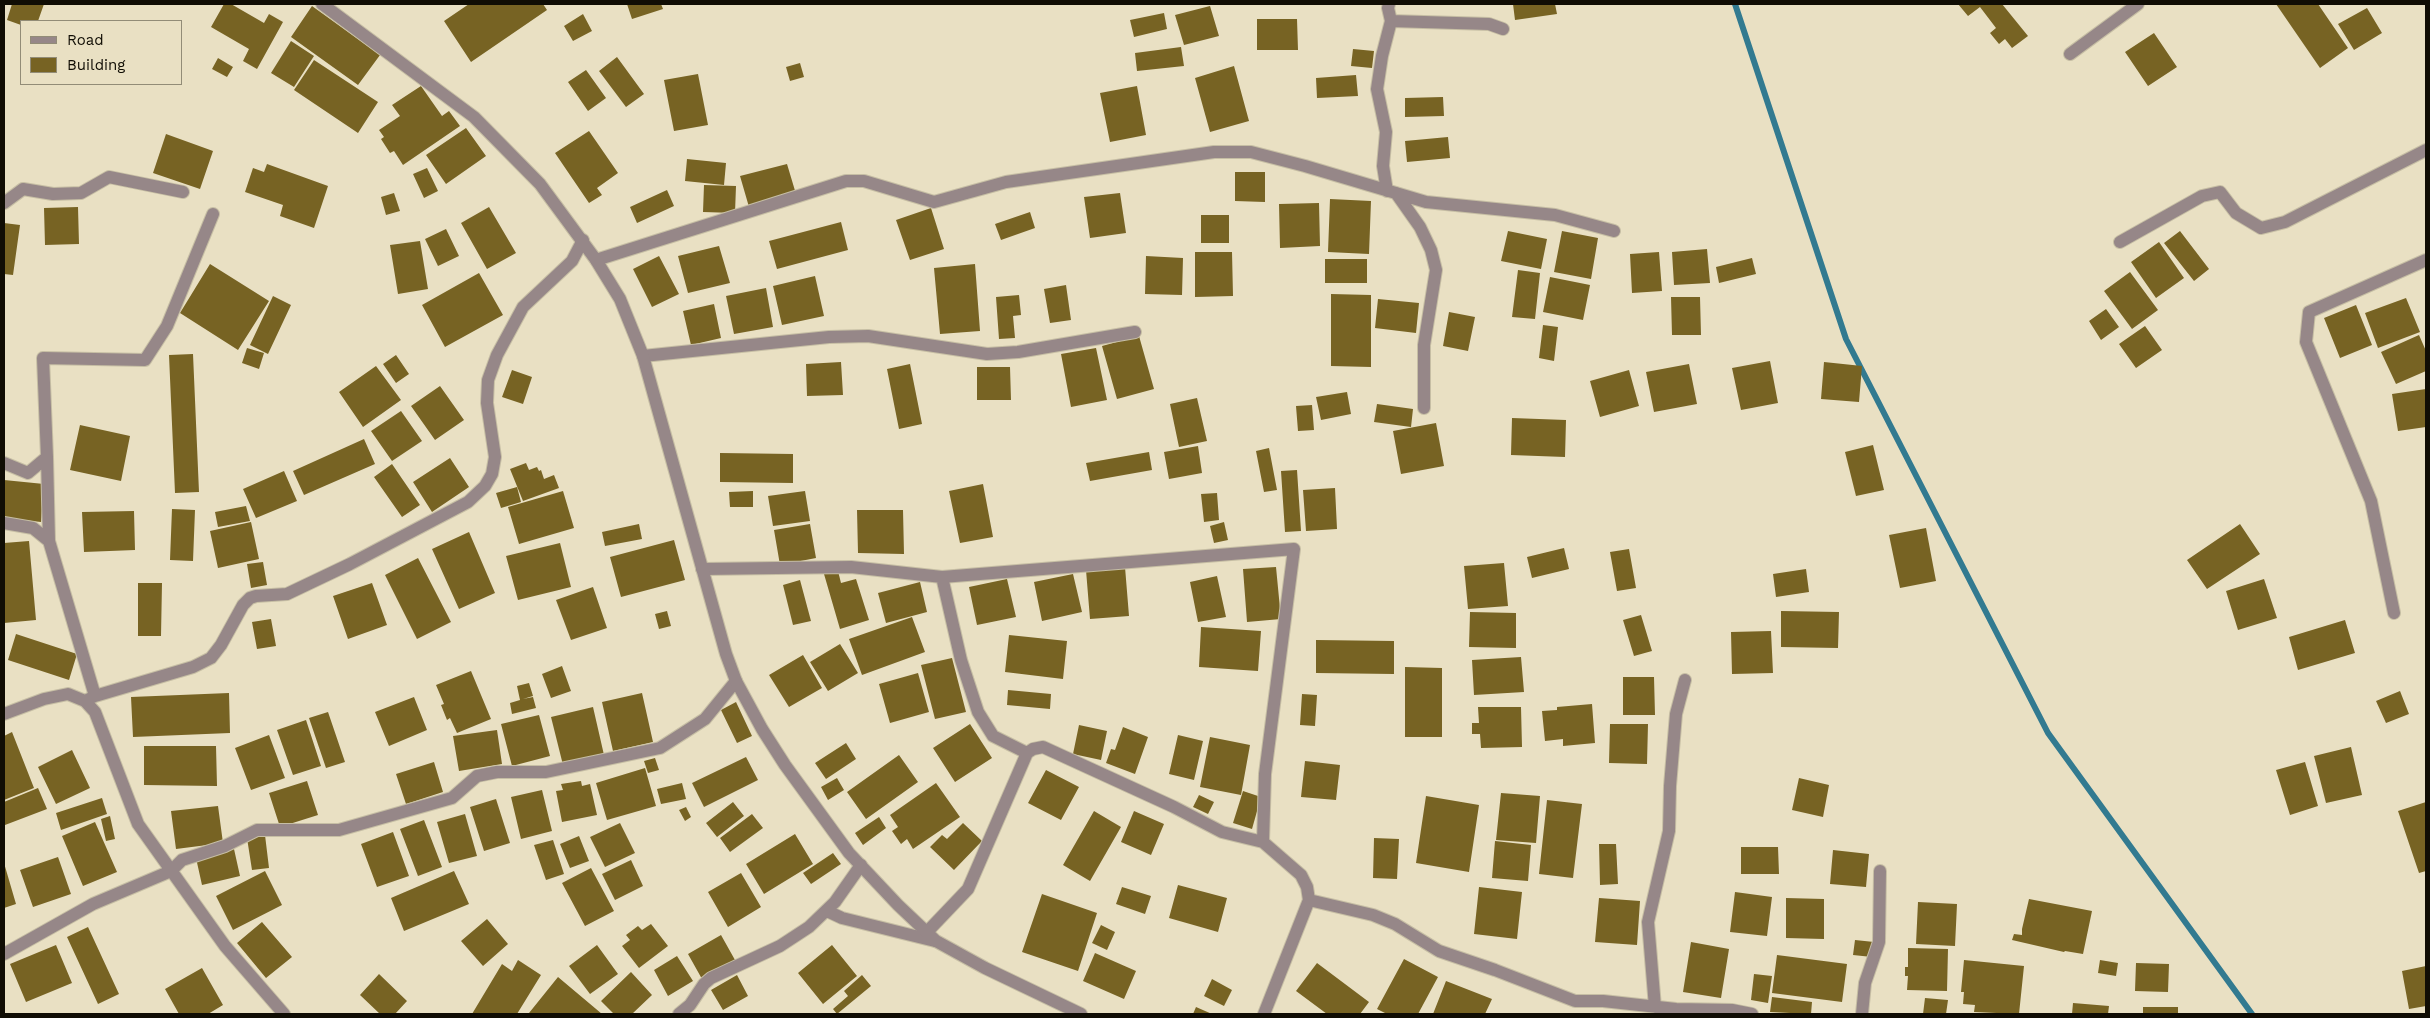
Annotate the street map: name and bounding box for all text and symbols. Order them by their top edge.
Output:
legend [20,20,182,85]
text: Road [67,31,104,49]
text: Building [67,56,125,74]

